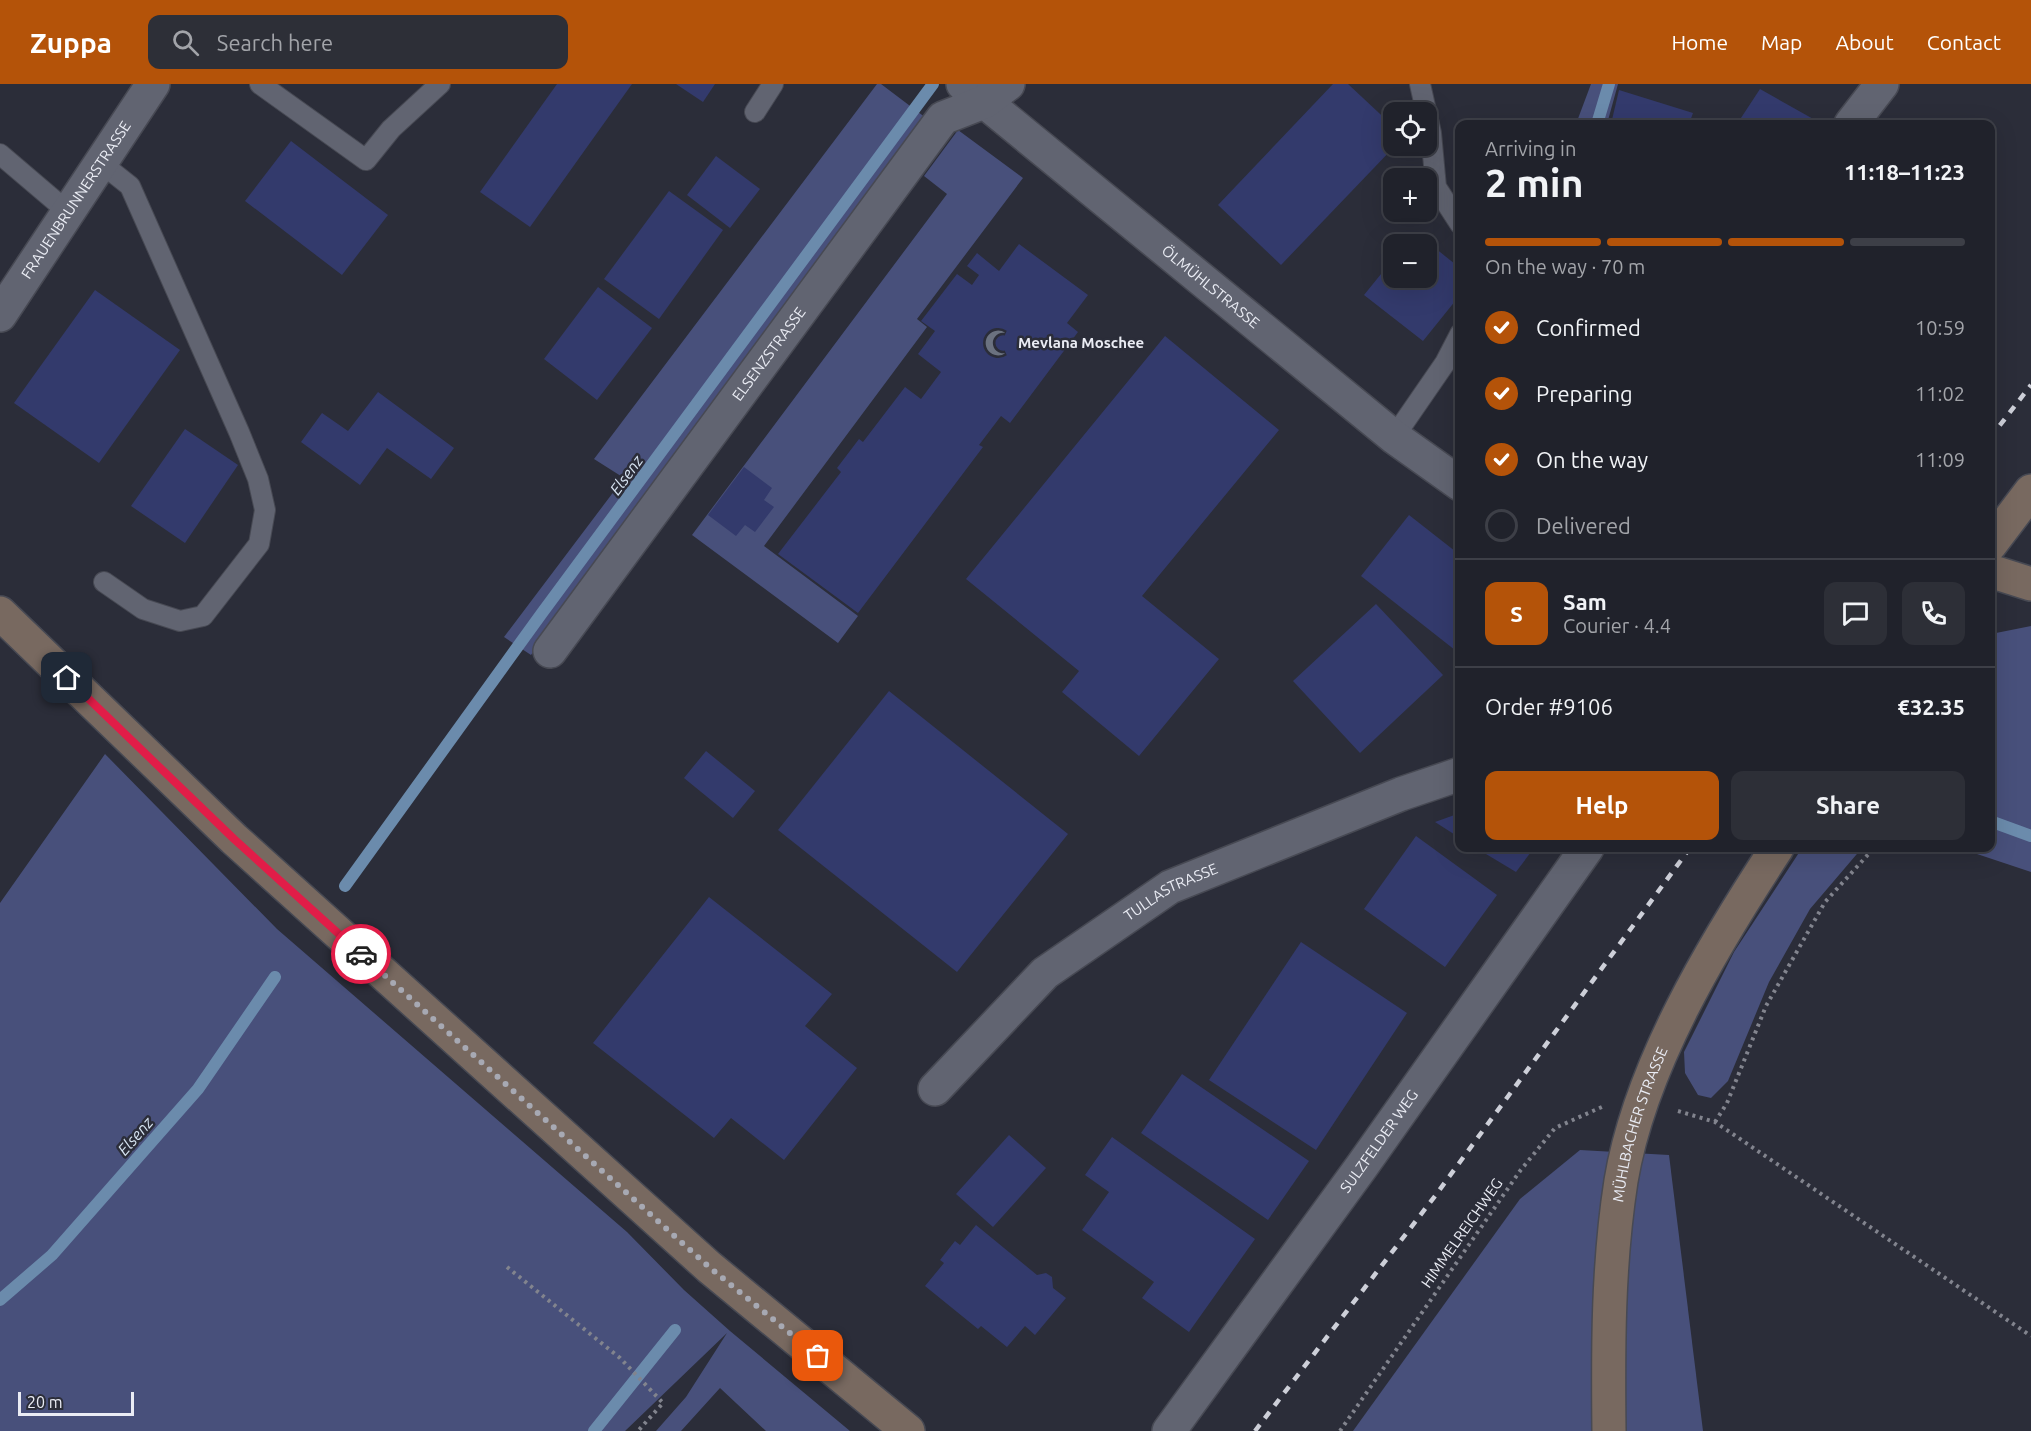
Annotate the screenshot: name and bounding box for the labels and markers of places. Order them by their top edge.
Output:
mosque icon: Mevlana Moschee [983,328,1013,358]
place label: Mevlana Moschee [1018,334,1144,351]
pin [41,652,92,703]
pin [792,1330,843,1381]

